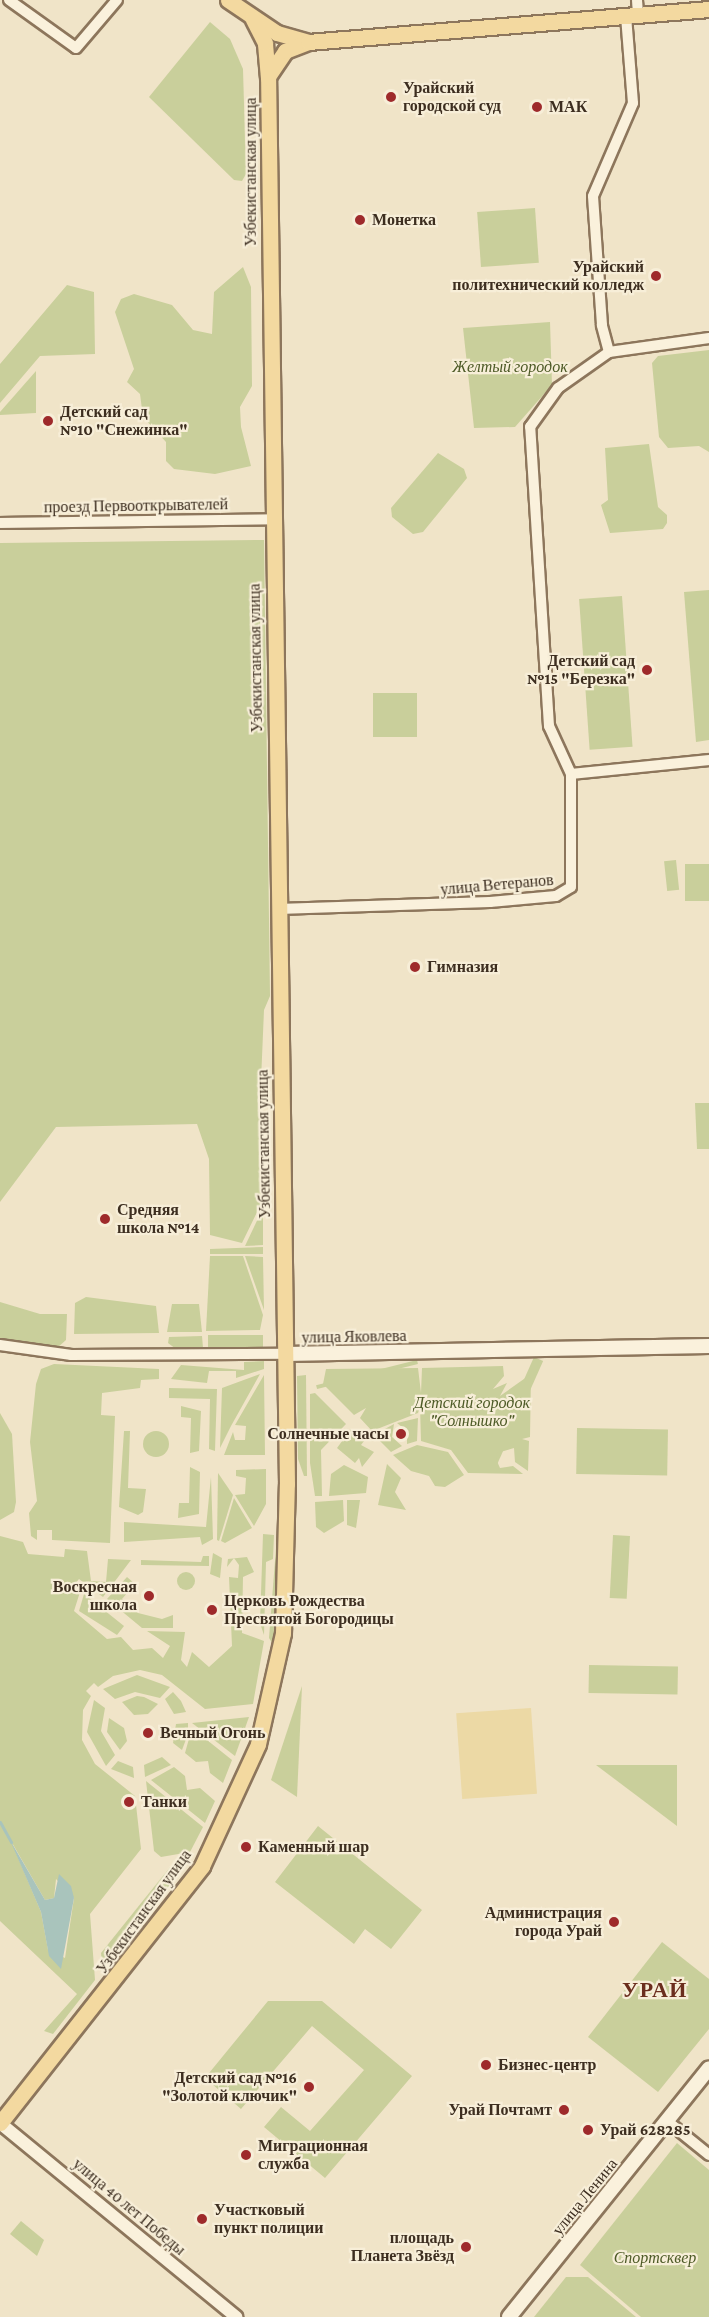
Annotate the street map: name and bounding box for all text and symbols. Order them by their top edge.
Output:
place label: Урайский городской суд [403,78,501,116]
marker: Урайский городской суд [384,90,398,104]
street label: Узбекистанская улица [241,97,261,247]
place label: МАК [549,97,587,117]
marker: МАК [530,100,544,114]
place label: Монетка [372,210,436,230]
marker: Монетка [353,213,367,227]
place label: Урайский политехнический колледж [452,257,644,295]
marker: Урайский политехнический колледж [649,269,663,283]
park label: Желтый городок [452,357,568,377]
place label: Детский сад №10 "Снежинка" [60,402,188,440]
marker: Детский сад №10 "Снежинка" [41,414,55,428]
street label: проезд Первооткрывателей [44,495,228,517]
street label: Узбекистанская улица [245,583,267,733]
place label: Детский сад №15 "Березка" [527,651,635,689]
marker: Детский сад №15 "Березка" [640,663,654,677]
street label: улица Ветеранов [440,870,554,900]
place label: Гимназия [427,957,498,977]
marker: Гимназия [408,960,422,974]
street label: Узбекистанская улица [253,1069,275,1219]
place label: Средняя школа №14 [117,1200,199,1238]
marker: Средняя школа №14 [98,1212,112,1226]
street label: улица Яковлева [301,1326,407,1348]
park label: Детский городок "Солнышко" [414,1393,530,1431]
place label: Солнечные часы [267,1424,389,1444]
marker: Солнечные часы [394,1427,408,1441]
place label: Воскресная школа [53,1577,137,1615]
marker: Воскресная школа [142,1589,156,1603]
place label: Церковь Рождества Пресвятой Богородицы [224,1591,394,1629]
marker: Церковь Рождества Пресвятой Богородицы [205,1603,219,1617]
place label: Вечный Огонь [160,1723,265,1743]
marker: Вечный Огонь [141,1726,155,1740]
place label: Танки [141,1792,187,1812]
marker: Танки [122,1795,136,1809]
place label: Каменный шар [258,1837,369,1857]
marker: Каменный шар [239,1840,253,1854]
street label: Узбекистанская улица [92,1846,196,1978]
place label: Администрация города Урай [485,1903,602,1941]
marker: Администрация города Урай [607,1915,621,1929]
district label: УРАЙ [622,1977,688,2003]
place label: Бизнес-центр [498,2055,596,2075]
marker: Бизнес-центр [479,2058,493,2072]
place label: Детский сад №16 "Золотой ключик" [162,2068,297,2106]
marker: Детский сад №16 "Золотой ключик" [302,2080,316,2094]
place label: Урай Почтамт [449,2100,552,2120]
marker: Урай Почтамт [557,2103,571,2117]
place label: Урай 628285 [600,2120,691,2140]
marker: Урай 628285 [581,2123,595,2137]
place label: Миграционная служба [258,2136,368,2174]
marker: Миграционная служба [239,2148,253,2162]
street label: улица 40 лет Победы [69,2154,189,2260]
street label: улица Ленина [548,2155,622,2239]
place label: Участковый пункт полиции [214,2200,323,2238]
marker: Участковый пункт полиции [195,2212,209,2226]
place label: площадь Планета Звёзд [351,2228,454,2266]
marker: площадь Планета Звёзд [459,2240,473,2254]
park label: Спортсквер [614,2248,696,2268]

